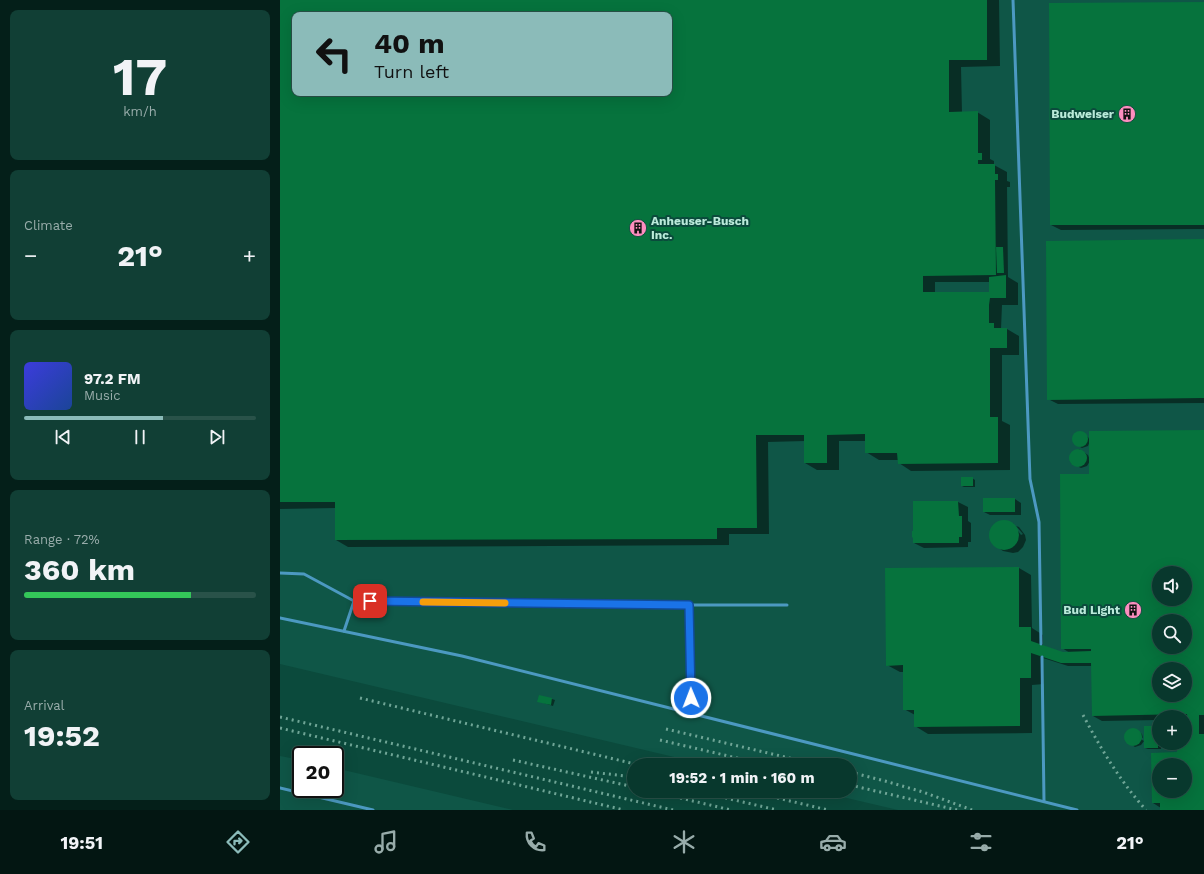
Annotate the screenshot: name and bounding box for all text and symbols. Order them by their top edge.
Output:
text: 40 m [374,27,444,60]
icon: left [308,28,360,80]
text: 17 [113,47,167,108]
text: Turn left [374,61,449,82]
text: km/h [123,104,157,119]
building icon: Budweiser [1117,104,1137,124]
place label: Budweiser [1051,107,1115,121]
place label: Anheuser-Busch Inc. [651,214,749,242]
text: Climate [24,218,73,233]
building icon: Anheuser-Busch Inc. [628,218,648,238]
text: 21° [117,238,163,273]
text: − [24,243,37,268]
text: + [243,243,256,268]
text: 97.2 FM [84,370,141,388]
text: Music [84,388,121,403]
icon: previous [52,426,74,448]
icon: pause [129,426,151,448]
icon: next [206,426,228,448]
text: Range · 72% [24,532,100,547]
text: 360 km [24,552,135,587]
map controls [1152,566,1192,798]
button: sound [1152,566,1192,606]
pin [353,584,387,618]
icon: arrive [359,590,381,612]
building icon: Bud Light [1123,600,1143,620]
place label: Bud Light [1063,603,1121,617]
button: search [1152,614,1192,654]
button: layers [1152,662,1192,702]
position arrow [670,677,712,719]
text: Arrival [24,698,65,713]
button: + [1152,710,1192,750]
text: 19:52 [24,718,100,753]
speed limit sign: 20 [292,746,344,798]
button: − [1152,758,1192,798]
text: 19:52 · 1 min · 160 m [669,769,815,787]
icon: directions [224,828,252,856]
icon: music [372,828,400,856]
icon: phone [521,828,549,856]
icon: climate [670,828,698,856]
icon: car [819,828,847,856]
icon: filters [967,828,995,856]
text: 19:51 [60,832,103,853]
text: 21° [1116,832,1144,853]

